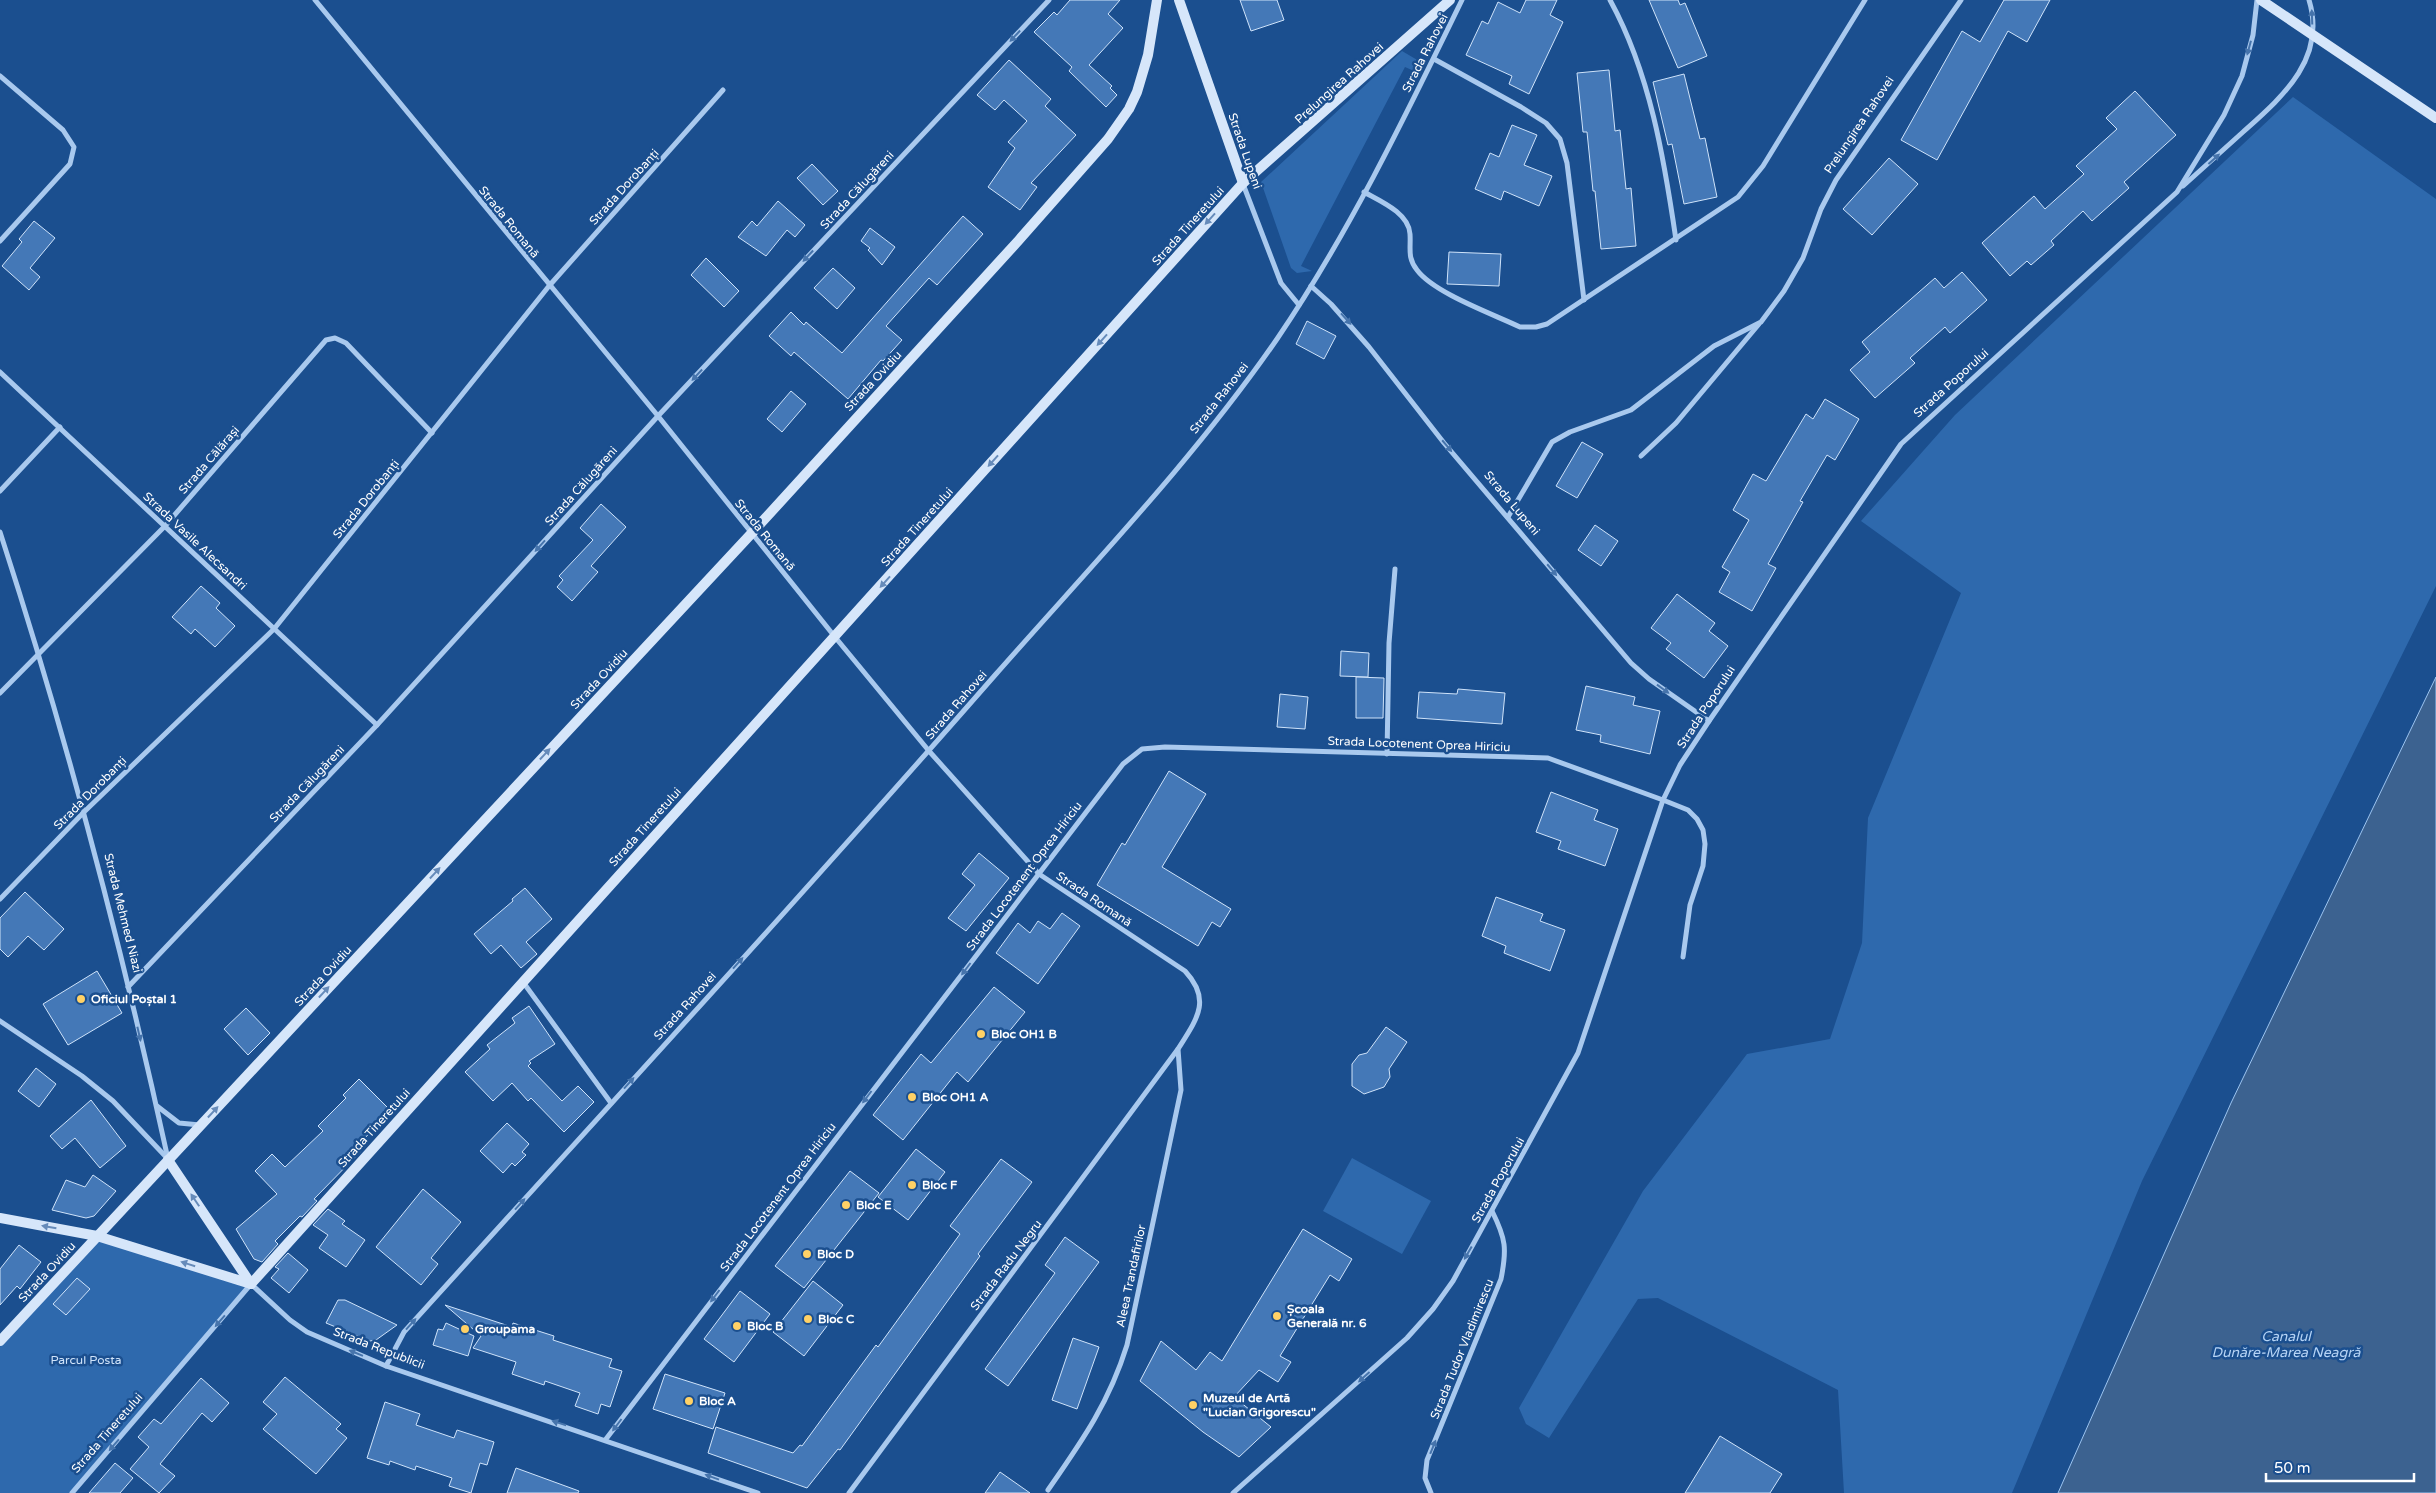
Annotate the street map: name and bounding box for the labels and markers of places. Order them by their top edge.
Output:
place label: Oficiul Poștal 1 [91,992,177,1007]
marker: Oficiul Poștal 1 [75,993,87,1005]
place label: Bloc OH1 B [991,1027,1057,1041]
marker: Bloc OH1 B [975,1028,987,1040]
place label: Bloc OH1 A [922,1090,988,1104]
marker: Bloc OH1 A [906,1091,918,1103]
place label: Bloc F [922,1178,958,1192]
marker: Bloc F [906,1179,918,1191]
place label: Bloc E [856,1198,892,1212]
marker: Bloc E [840,1199,852,1211]
place label: Bloc D [817,1247,854,1261]
marker: Bloc D [801,1248,813,1260]
place label: Școala Generală nr. 6 [1287,1302,1367,1330]
marker: Școala Generală nr. 6 [1271,1310,1283,1322]
place label: Bloc C [818,1312,855,1326]
marker: Bloc C [802,1313,814,1325]
place label: Bloc B [747,1319,783,1333]
marker: Bloc B [731,1320,743,1332]
place label: Groupama [475,1322,535,1337]
marker: Groupama [459,1323,471,1335]
place label: Muzeul de Artă "Lucian Grigorescu" [1203,1391,1316,1420]
place label: Bloc A [699,1394,736,1408]
marker: Bloc A [683,1395,695,1407]
marker: Muzeul de Artă "Lucian Grigorescu" [1187,1399,1199,1411]

